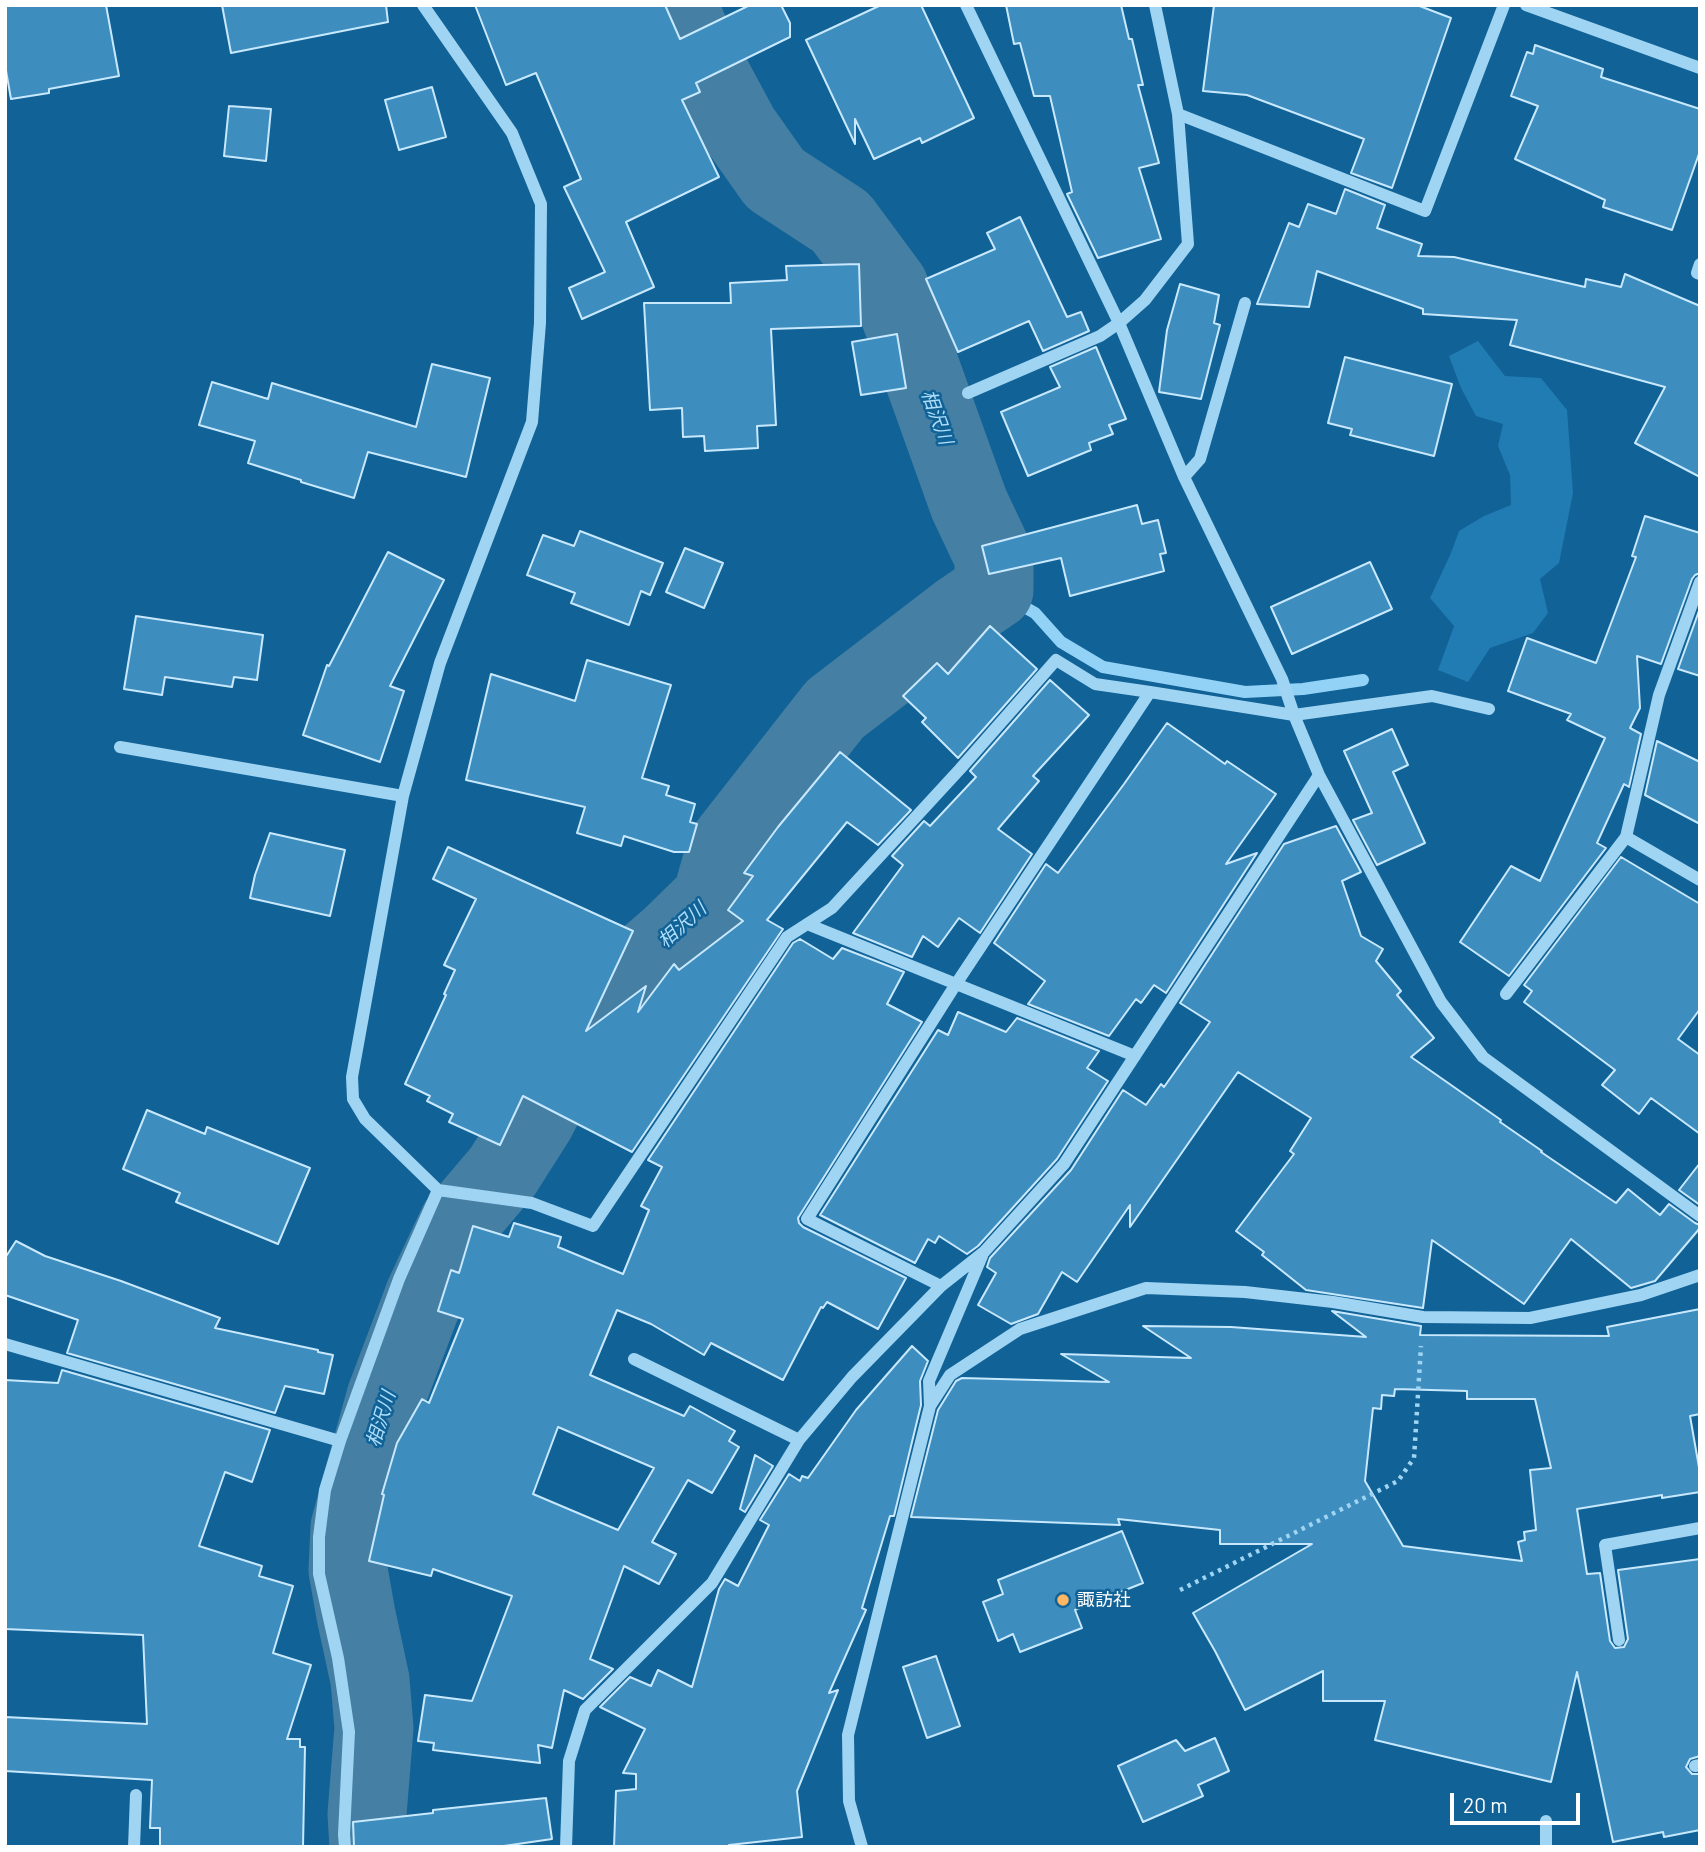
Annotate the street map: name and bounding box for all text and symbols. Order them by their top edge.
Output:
water label: 相沢川 [917,386,957,448]
water label: 相沢川 [653,897,711,953]
water label: 相沢川 [362,1388,400,1450]
place label: 諏訪社 [1077,1589,1131,1611]
marker: 諏訪社 [1055,1592,1071,1608]
scale bar [1453,1778,1582,1822]
text: 20 m [1463,1792,1508,1817]

